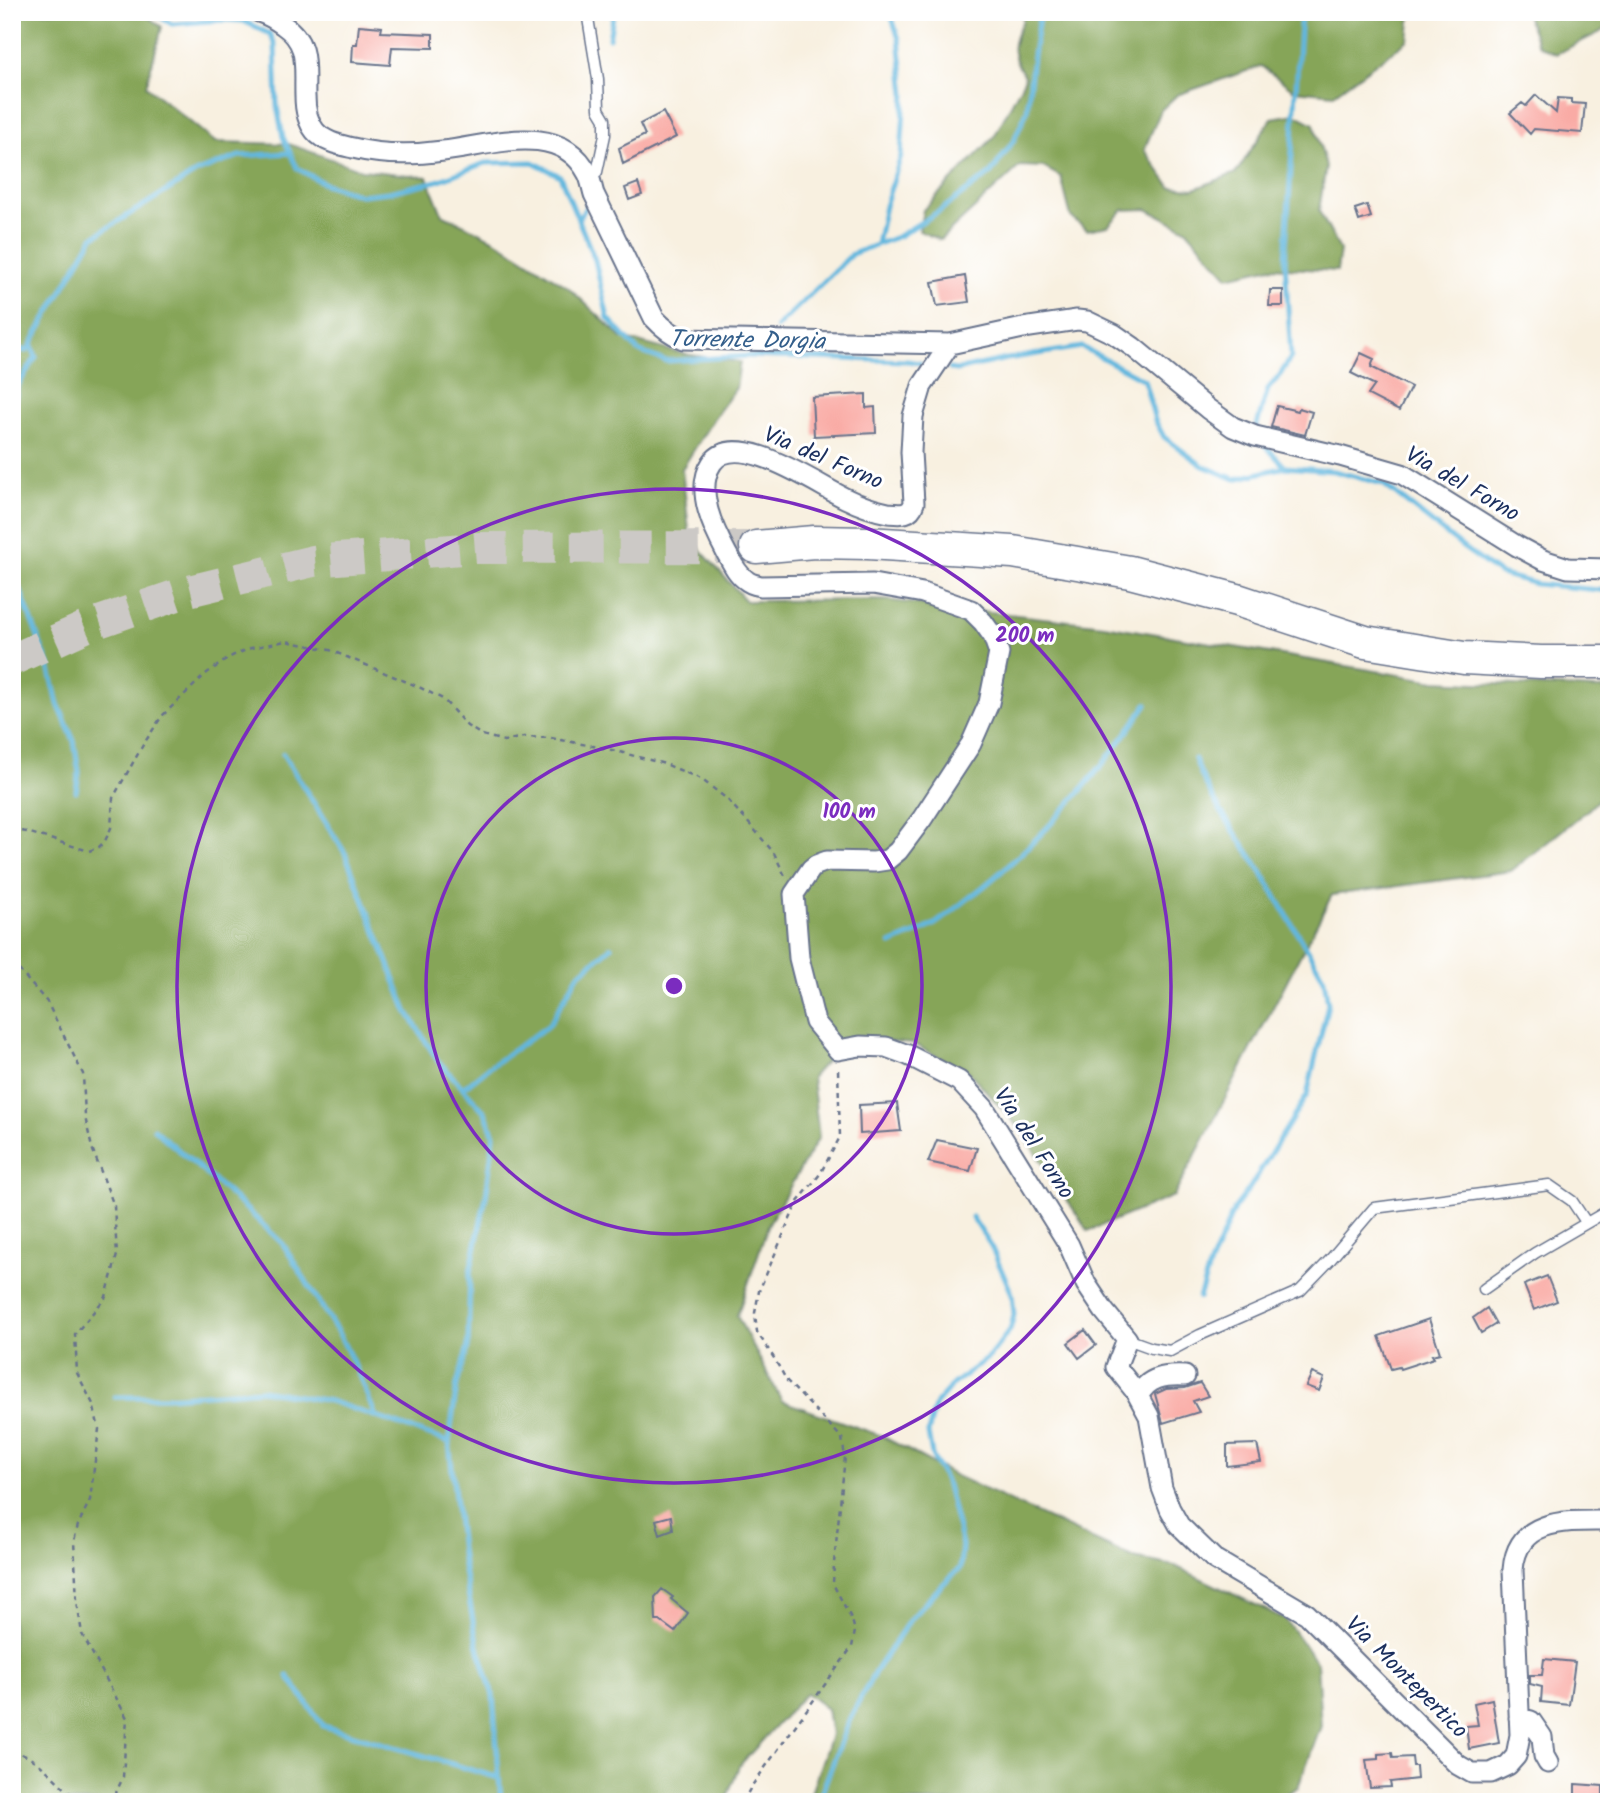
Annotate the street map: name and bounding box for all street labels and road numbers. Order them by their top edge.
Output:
street label: Via del Forno [757,418,889,500]
street label: Via del Forno [1398,438,1526,532]
street label: Via del Forno [983,1081,1083,1207]
street label: Via Montepertico [1336,1608,1476,1748]

